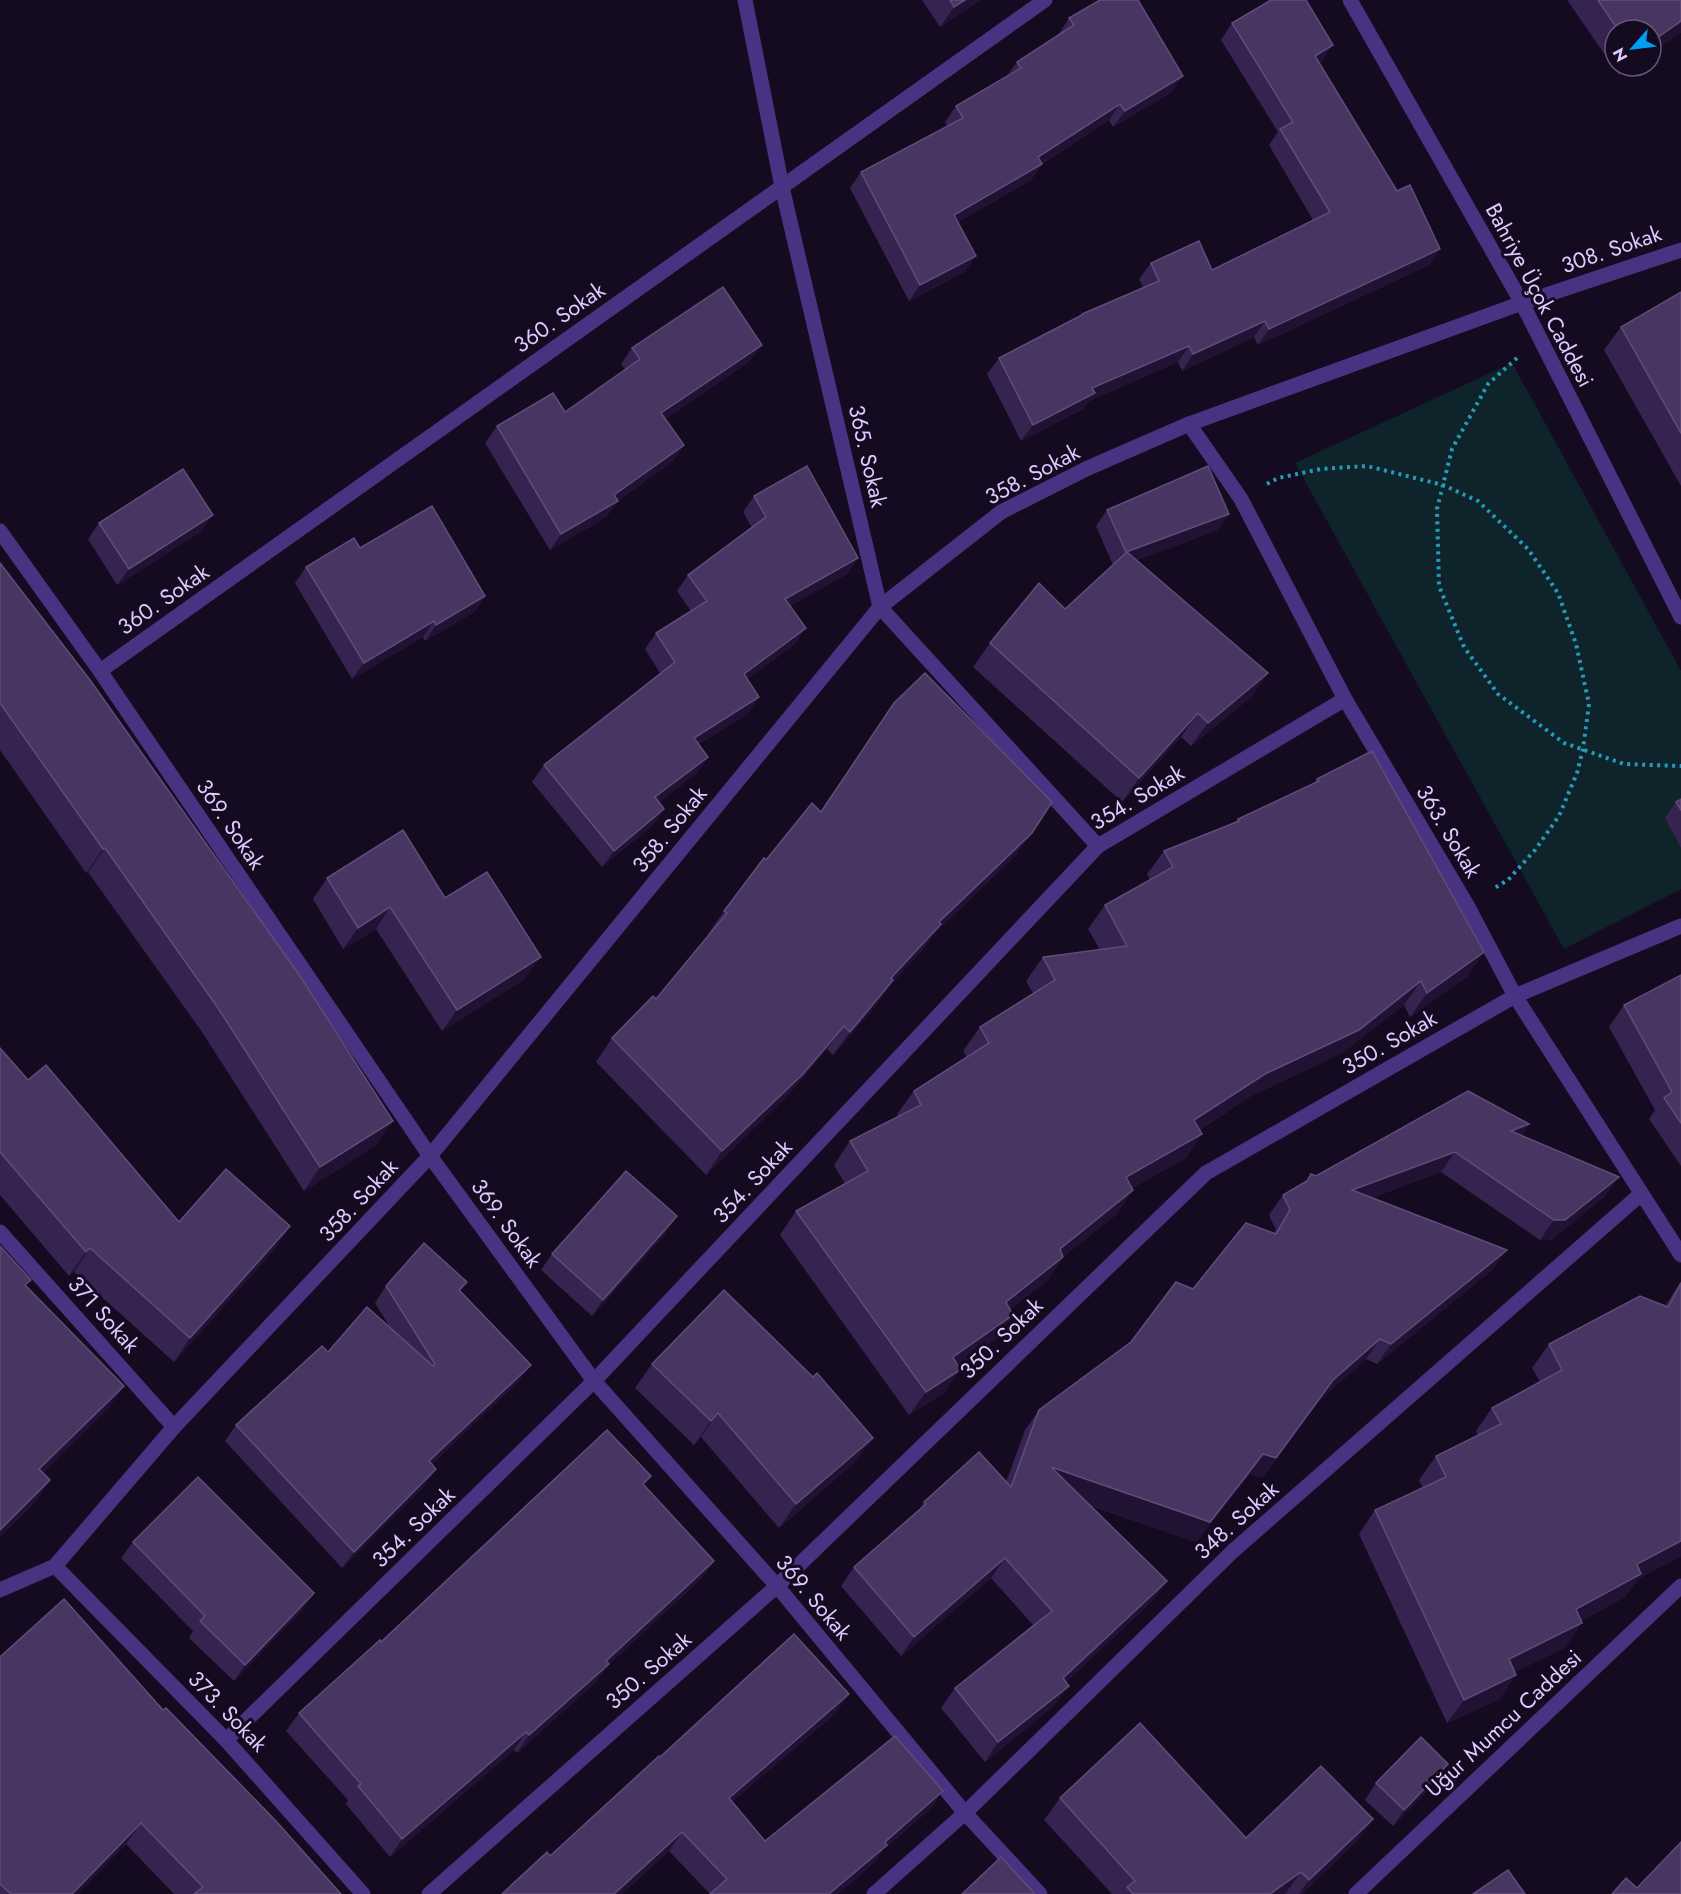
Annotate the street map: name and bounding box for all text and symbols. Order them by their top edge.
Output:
north arrow [1603,18,1663,78]
text: N [1607,44,1633,66]
street label: Bahriye Üçok Caddesi [1478,197,1602,393]
street label: 308. Sokak [1557,217,1666,281]
street label: 360. Sokak [507,274,611,360]
street label: 365. Sokak [841,402,895,511]
street label: 358. Sokak [979,435,1085,512]
street label: 360. Sokak [111,556,215,642]
street label: 354. Sokak [1084,756,1190,838]
street label: 369. Sokak [189,772,273,876]
street label: 363. Sokak [1409,778,1490,884]
street label: 358. Sokak [624,779,714,879]
street label: 350. Sokak [1336,1002,1443,1082]
street label: 354. Sokak [705,1132,800,1230]
street label: 358. Sokak [311,1151,405,1249]
street label: 369. Sokak [464,1172,550,1274]
street label: 371 Sokak [61,1268,147,1360]
street label: 350. Sokak [952,1290,1050,1386]
street label: 348. Sokak [1187,1473,1285,1567]
street label: 354. Sokak [364,1479,462,1575]
street label: 369. Sokak [769,1547,860,1647]
street label: 350. Sokak [598,1623,698,1716]
street label: Uğur Mumcu Caddesi [1418,1642,1588,1804]
street label: 373. Sokak [181,1663,275,1759]

